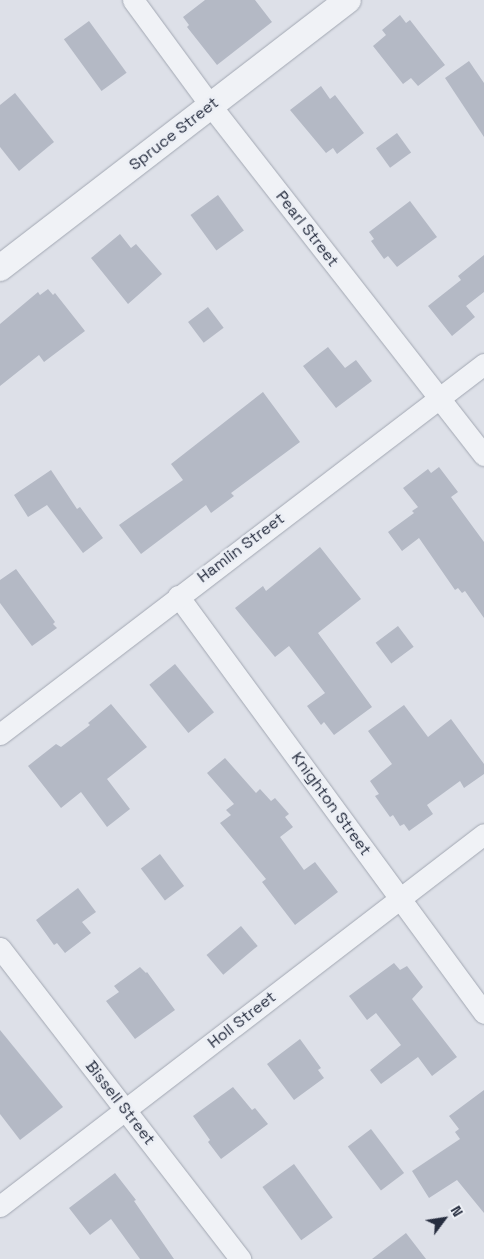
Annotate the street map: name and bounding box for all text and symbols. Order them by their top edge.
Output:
street label: Spruce Street [126,93,222,175]
street label: Pearl Street [271,187,343,271]
street label: Hamlin Street [194,509,288,587]
street label: Knighton Street [287,749,375,859]
street label: Holl Street [204,987,280,1053]
street label: Bissell Street [81,1057,159,1149]
north arrow [419,1194,469,1244]
text: N [447,1203,467,1220]

